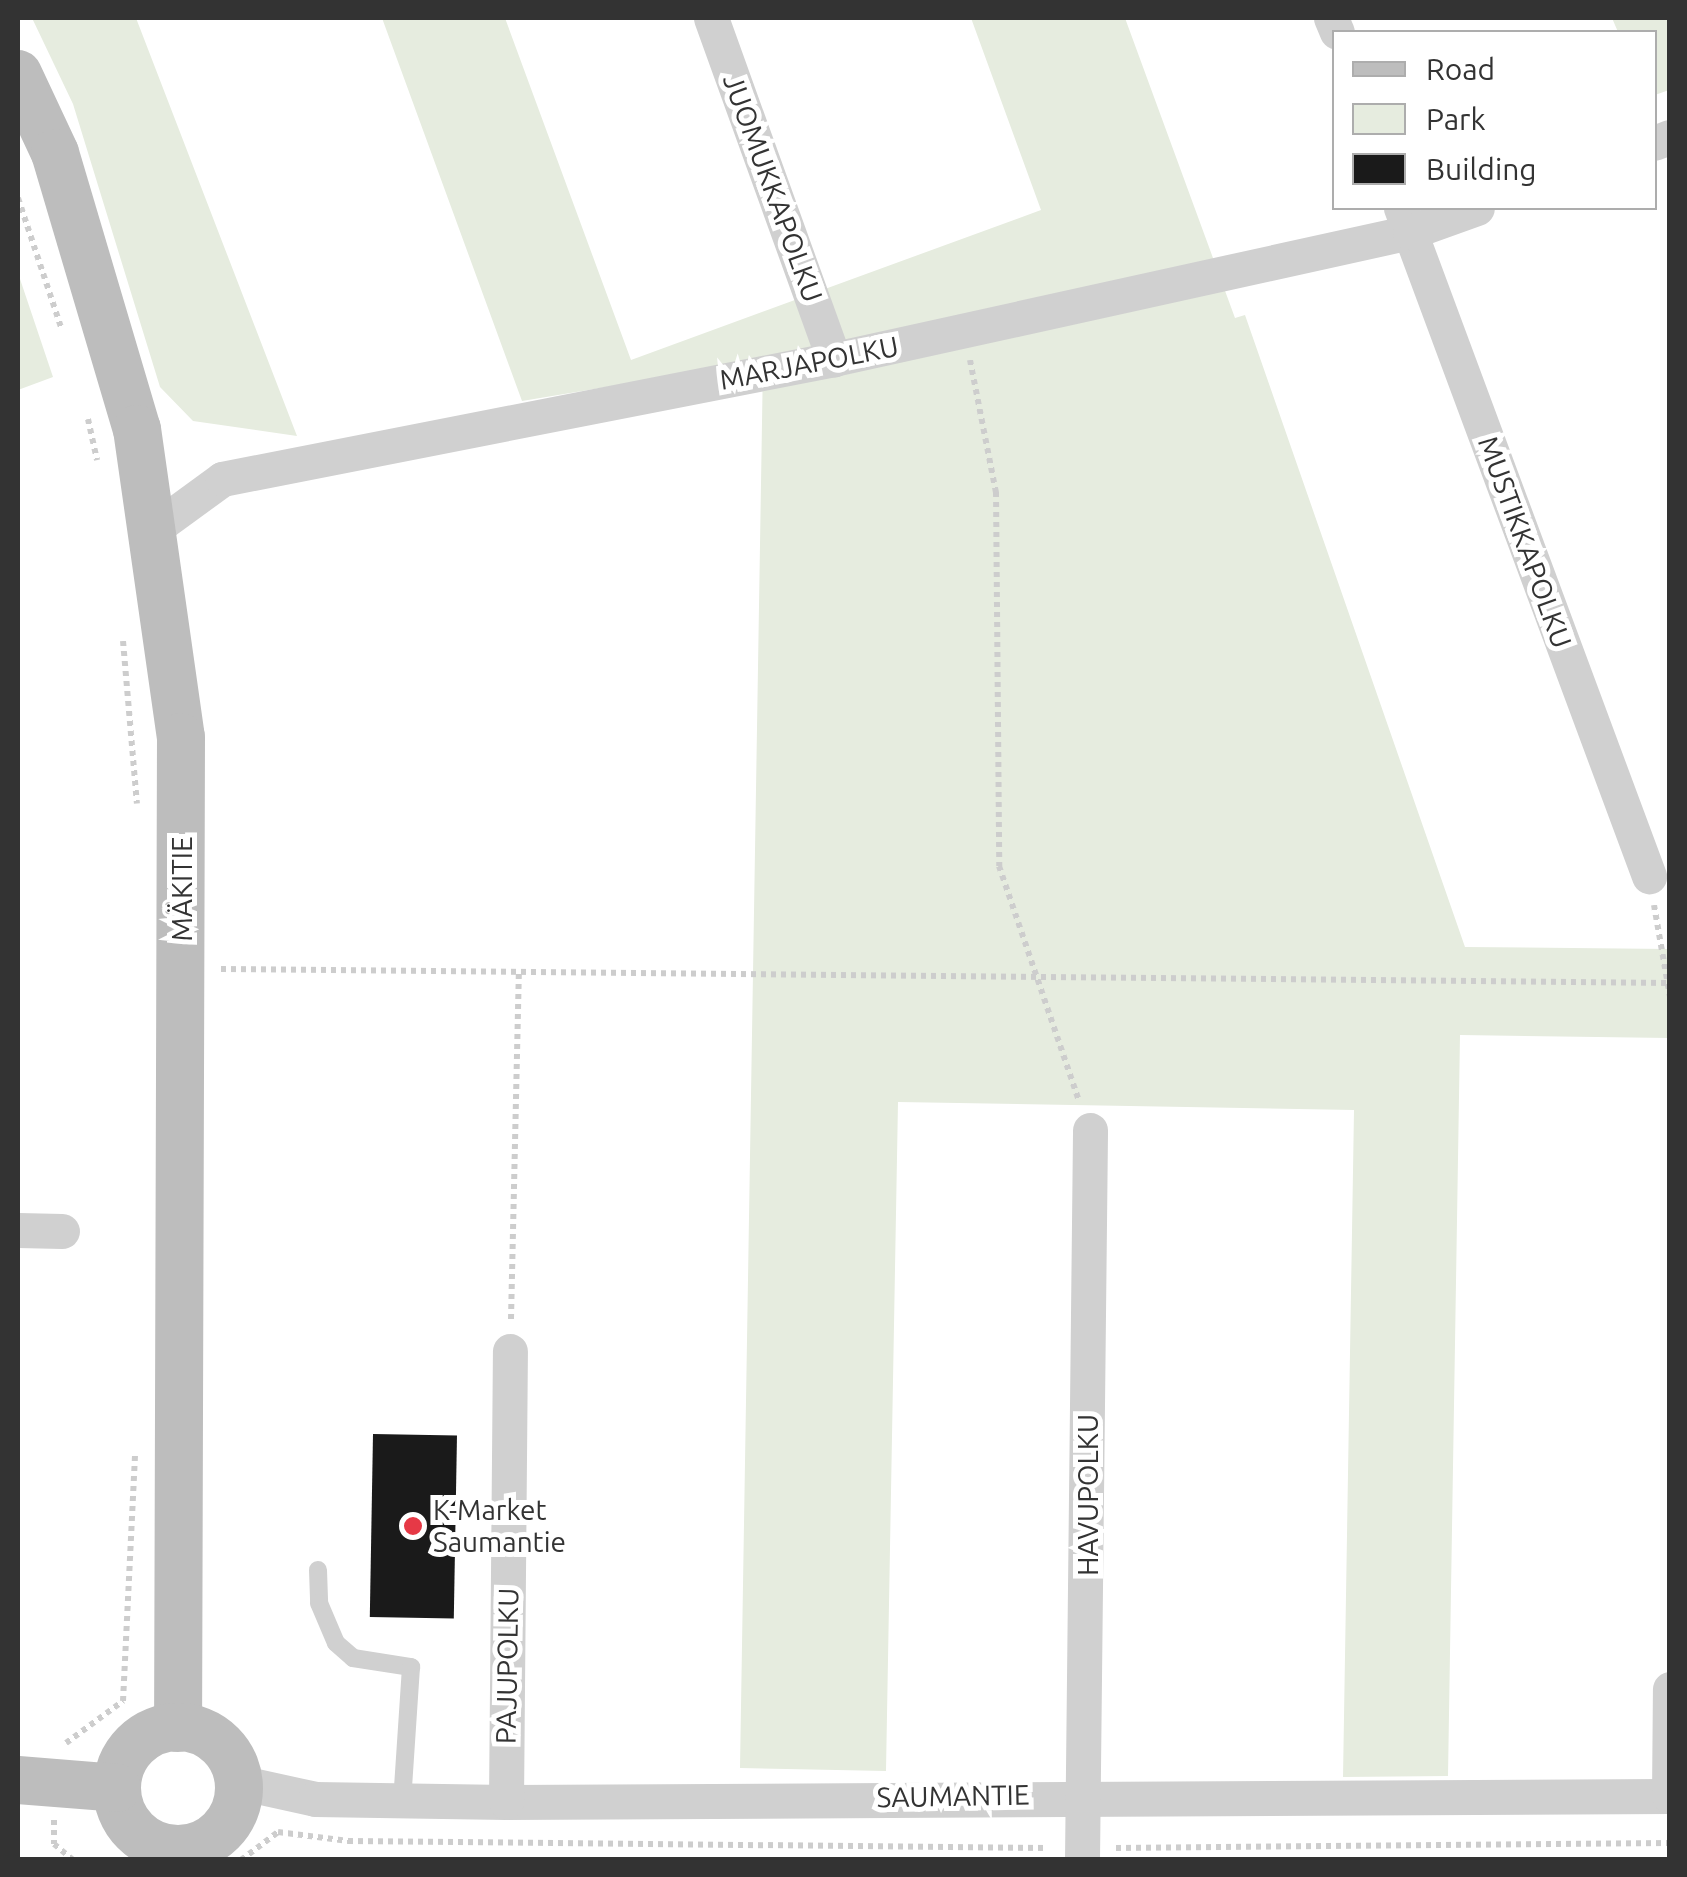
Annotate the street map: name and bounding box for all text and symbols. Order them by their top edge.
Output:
legend [1332,30,1657,210]
text: Road [1426,52,1495,86]
street label: JUOMUKKAPOLKU [716,69,830,307]
text: Park [1426,102,1486,136]
text: Building [1426,152,1537,186]
street label: MARJAPOLKU [717,329,901,397]
street label: MUSTIKKAPOLKU [1471,432,1579,652]
street label: MÄKITIE [165,836,199,942]
street label: HAVUPOLKU [1071,1414,1105,1576]
place label: K-Market Saumantie [433,1493,566,1559]
marker: K-Market Saumantie [402,1515,424,1537]
street label: PAJUPOLKU [489,1588,525,1744]
street label: SAUMANTIE [876,1778,1030,1814]

